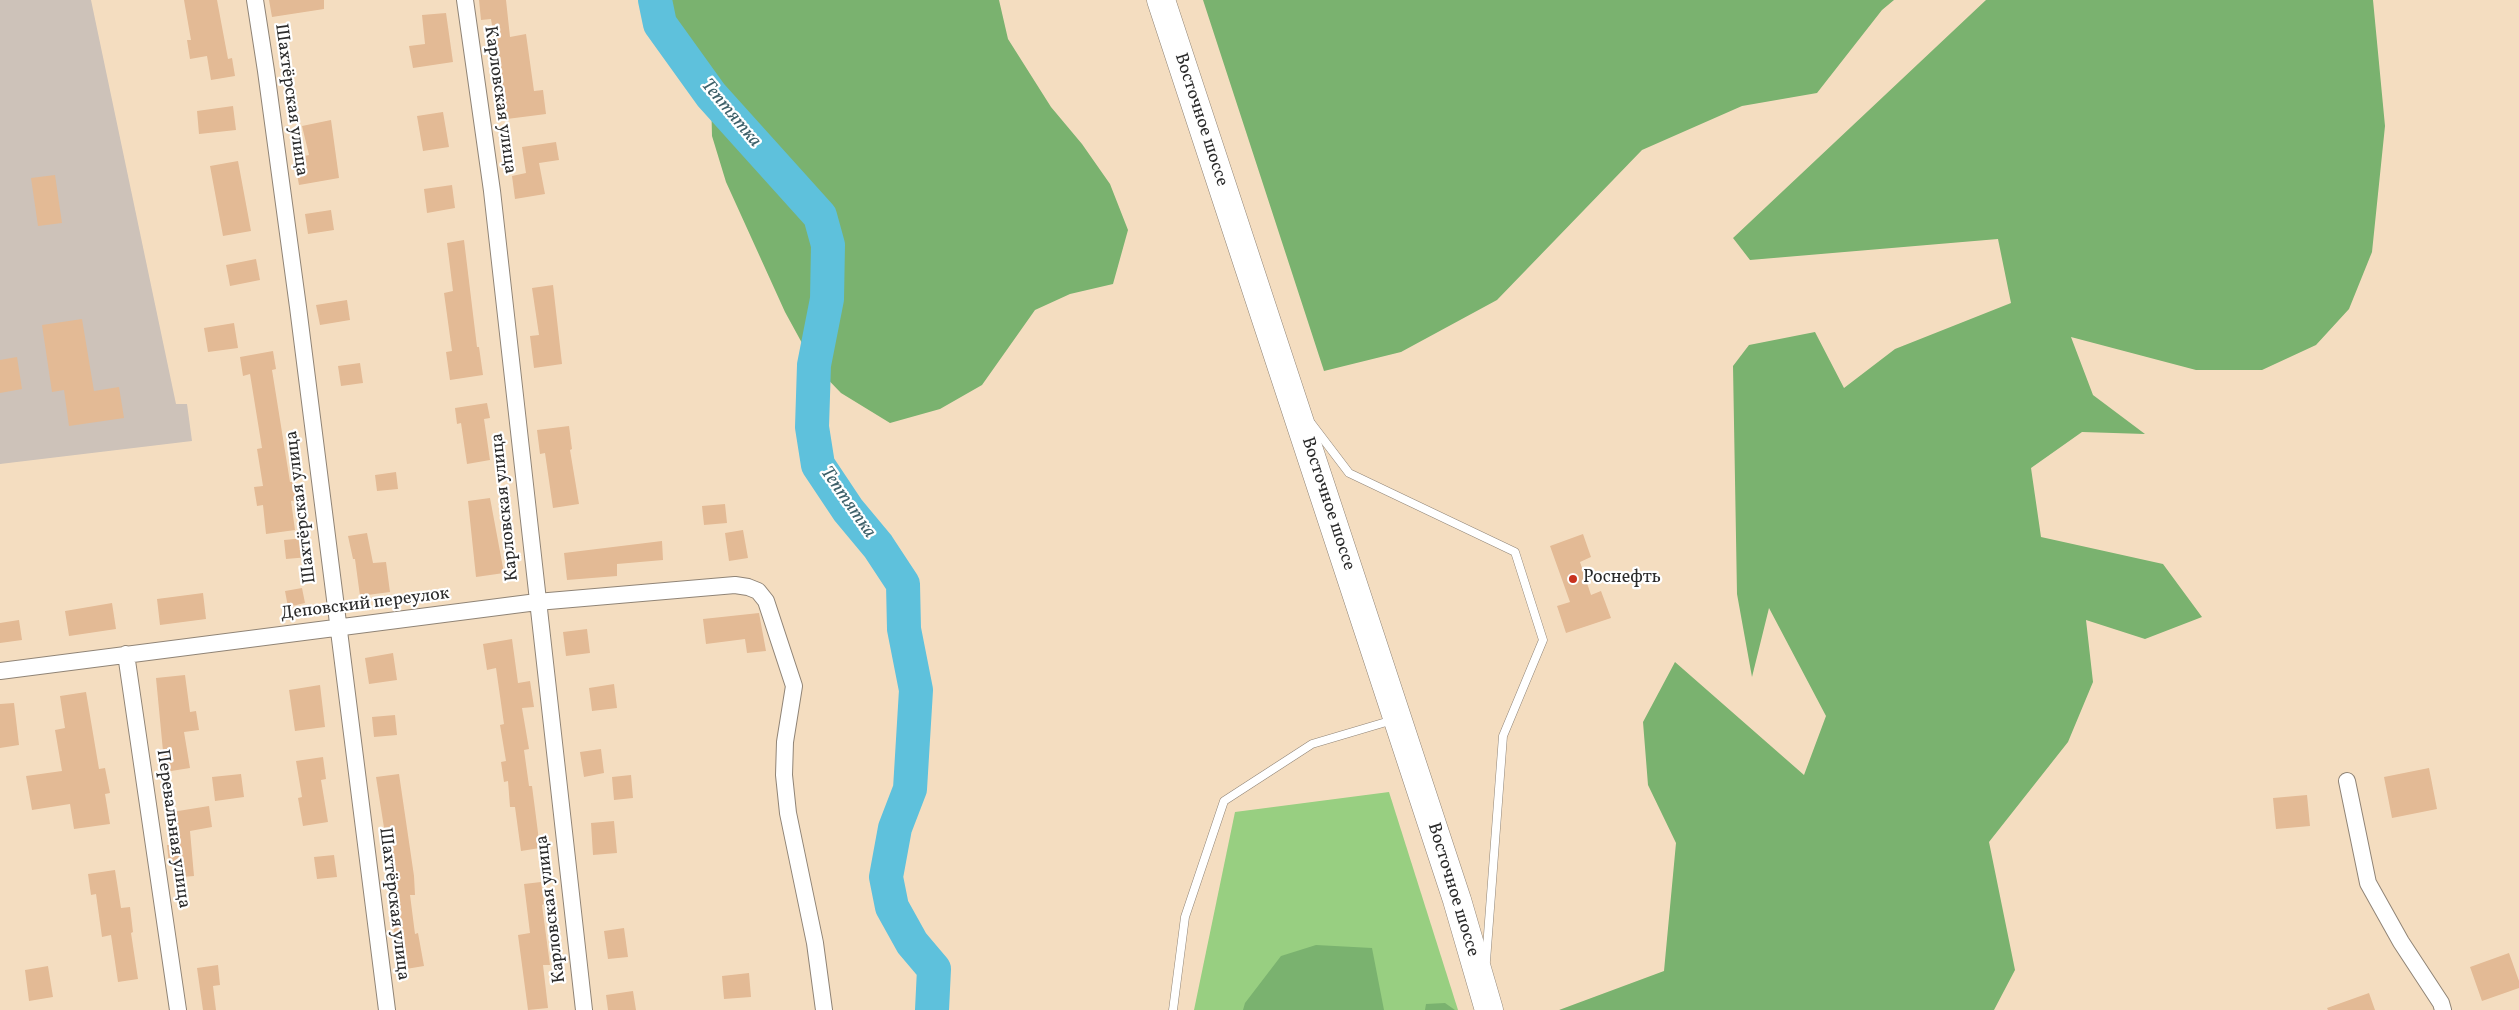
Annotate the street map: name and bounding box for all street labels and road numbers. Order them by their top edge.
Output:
street label: Шахтёрская улица [269,22,311,178]
street label: Карловская улица [478,25,520,175]
street label: Восточное шоссе [1168,51,1232,189]
street label: Шахтёрская улица [282,429,322,585]
street label: Карловская улица [487,432,525,582]
street label: Восточное шоссе [1295,435,1359,573]
street label: Деповский переулок [279,584,451,626]
street label: Перевальная улица [150,748,194,910]
street label: Восточное шоссе [1421,820,1483,960]
street label: Шахтёрская улица [373,826,413,982]
street label: Карловская улица [532,834,572,984]

